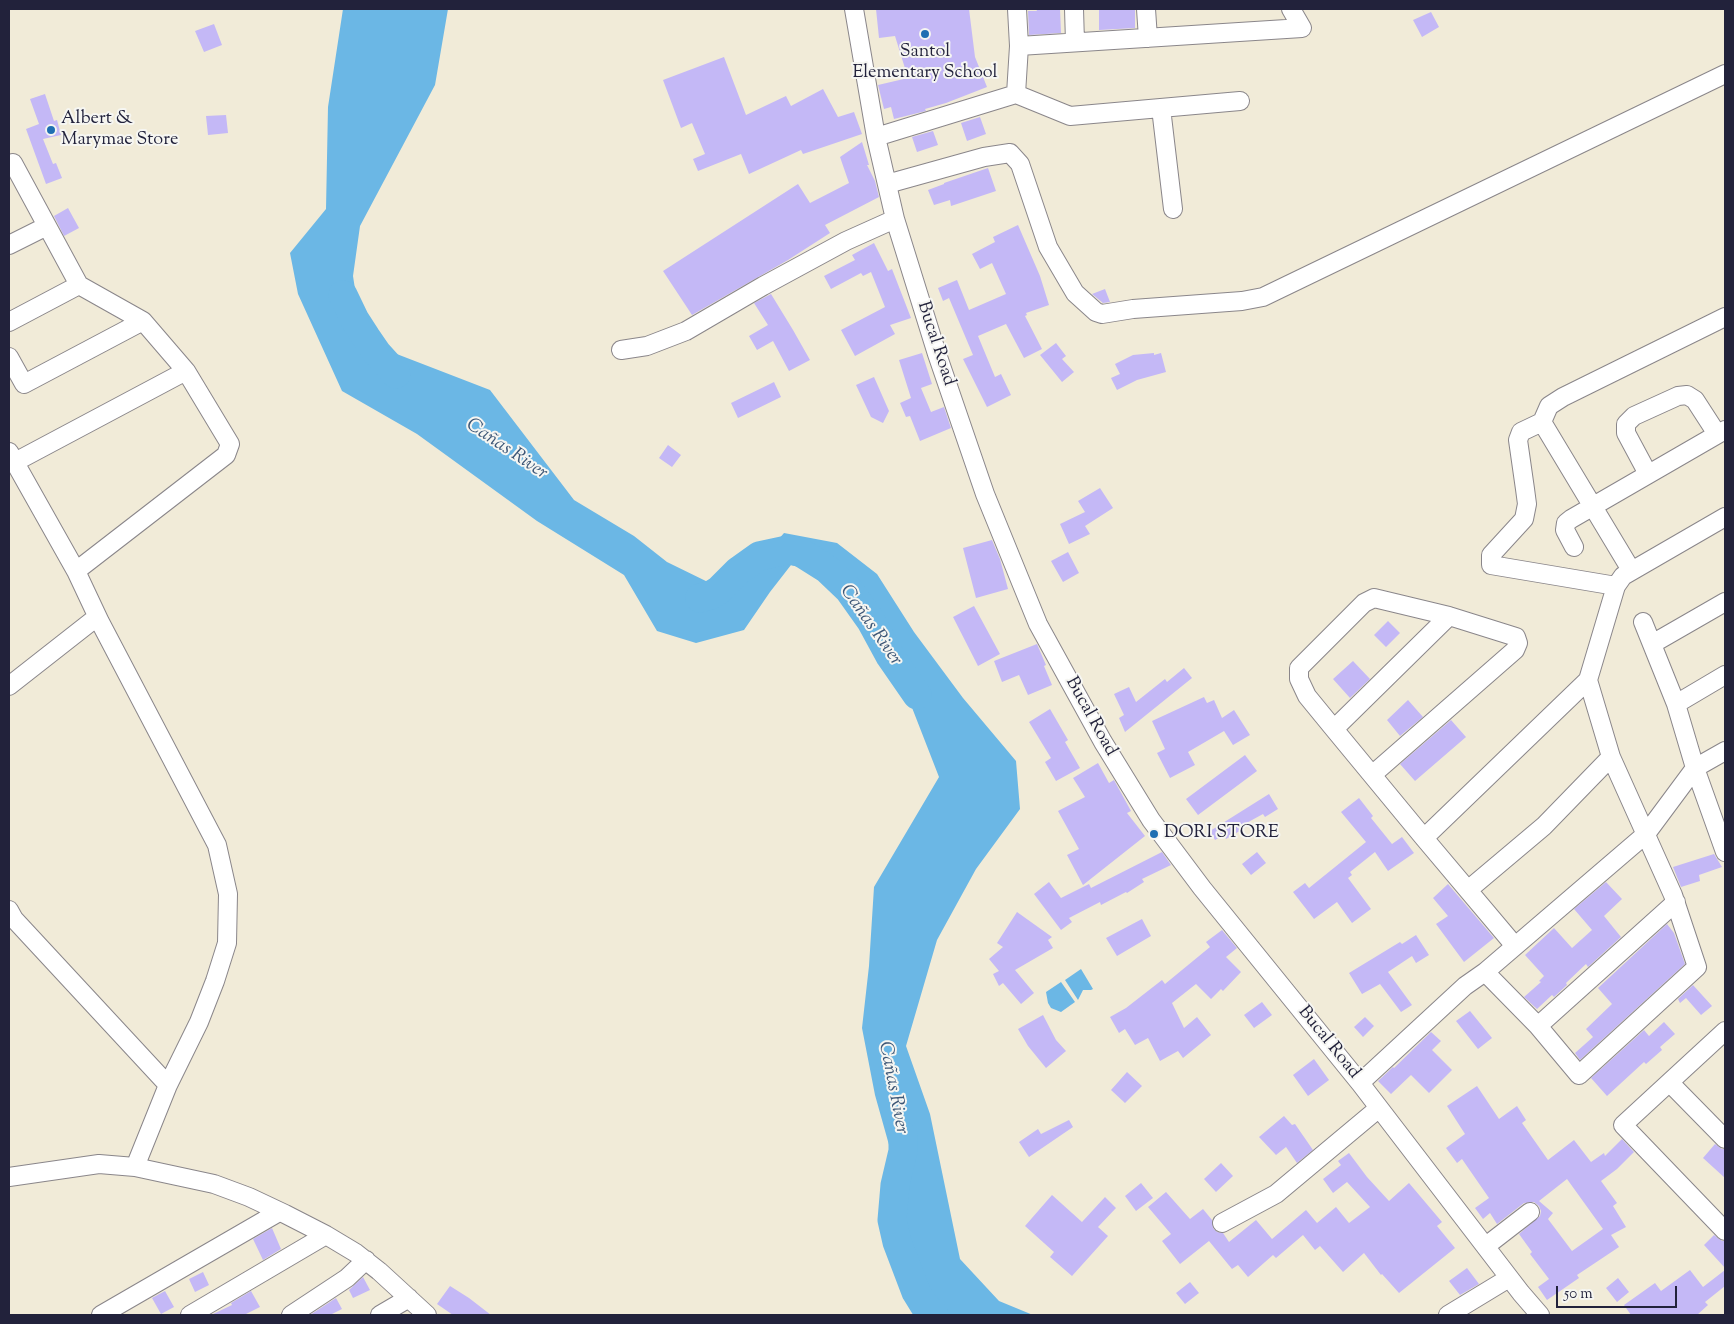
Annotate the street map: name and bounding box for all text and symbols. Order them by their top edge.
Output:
marker: Santol Elementary School [919,28,931,40]
place label: Santol Elementary School [852,42,998,84]
place label: Albert & Marymae Store [61,109,178,152]
marker: Albert & Marymae Store [45,124,57,136]
street label: Bucal Road [911,299,959,389]
water label: Cañas River [461,414,551,486]
water label: Cañas River [834,581,906,671]
street label: Bucal Road [1059,674,1121,760]
place label: DORI STORE [1164,823,1279,845]
marker: DORI STORE [1148,828,1160,840]
street label: Bucal Road [1292,1002,1364,1084]
water label: Cañas River [872,1040,912,1136]
scale bar [1559,1276,1680,1308]
text: 50 m [1564,1284,1593,1305]

